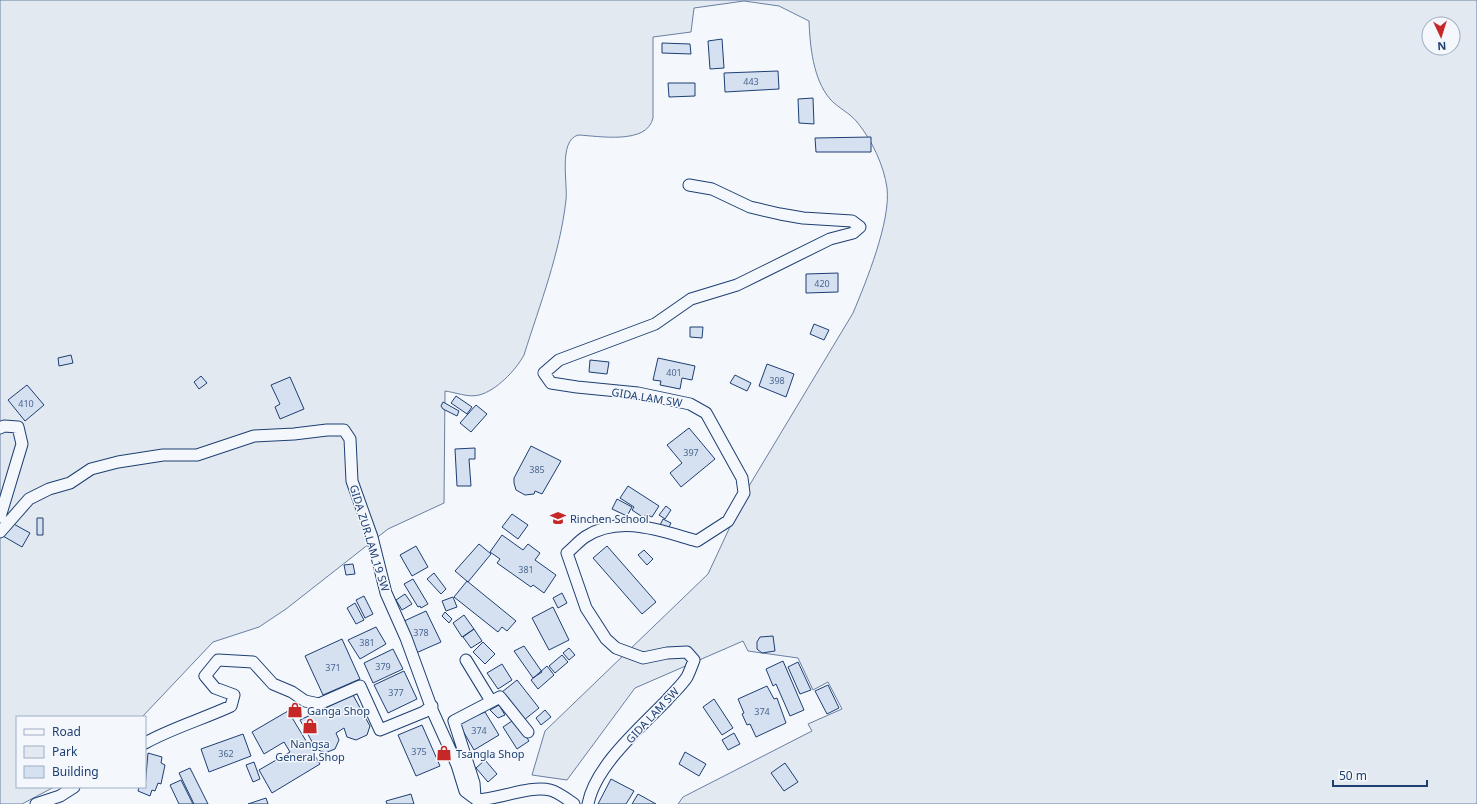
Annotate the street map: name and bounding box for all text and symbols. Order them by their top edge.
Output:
north arrow [1421,16,1461,56]
text: N [1437,39,1447,54]
house number: 443 [743,75,759,88]
house number: 420 [814,277,830,290]
house number: 401 [666,366,682,379]
house number: 398 [769,374,785,387]
street label: GIDA LAM SW [611,384,684,410]
house number: 410 [18,397,34,410]
house number: 397 [683,446,699,459]
house number: 385 [529,463,545,476]
street label: GIDA ZUR LAM 19 SW [347,483,394,594]
school or university icon: Rinchen School [549,509,567,527]
place label: Rinchen School [570,511,649,526]
house number: 381 [518,563,534,576]
house number: 378 [413,626,429,639]
house number: 381 [359,636,375,649]
house number: 379 [375,660,391,673]
house number: 371 [325,661,341,674]
street label: GIDA LAM SW [622,683,682,746]
house number: 377 [388,686,404,699]
shop icon: Ganga Shop [286,701,304,719]
place label: Ganga Shop [307,703,370,718]
house number: 374 [754,705,770,718]
legend [16,716,146,788]
shop icon: Nangsa General Shop [301,717,319,735]
text: Road [52,723,81,740]
house number: 374 [471,724,487,737]
place label: Nangsa General Shop [275,736,345,764]
text: Park [52,743,78,760]
shop icon: Tsangla Shop [435,744,453,762]
house number: 375 [411,745,427,758]
place label: Tsangla Shop [456,746,525,761]
house number: 362 [218,747,234,760]
scale bar [1333,762,1427,788]
text: Building [52,763,99,780]
text: 50 m [1339,767,1367,784]

